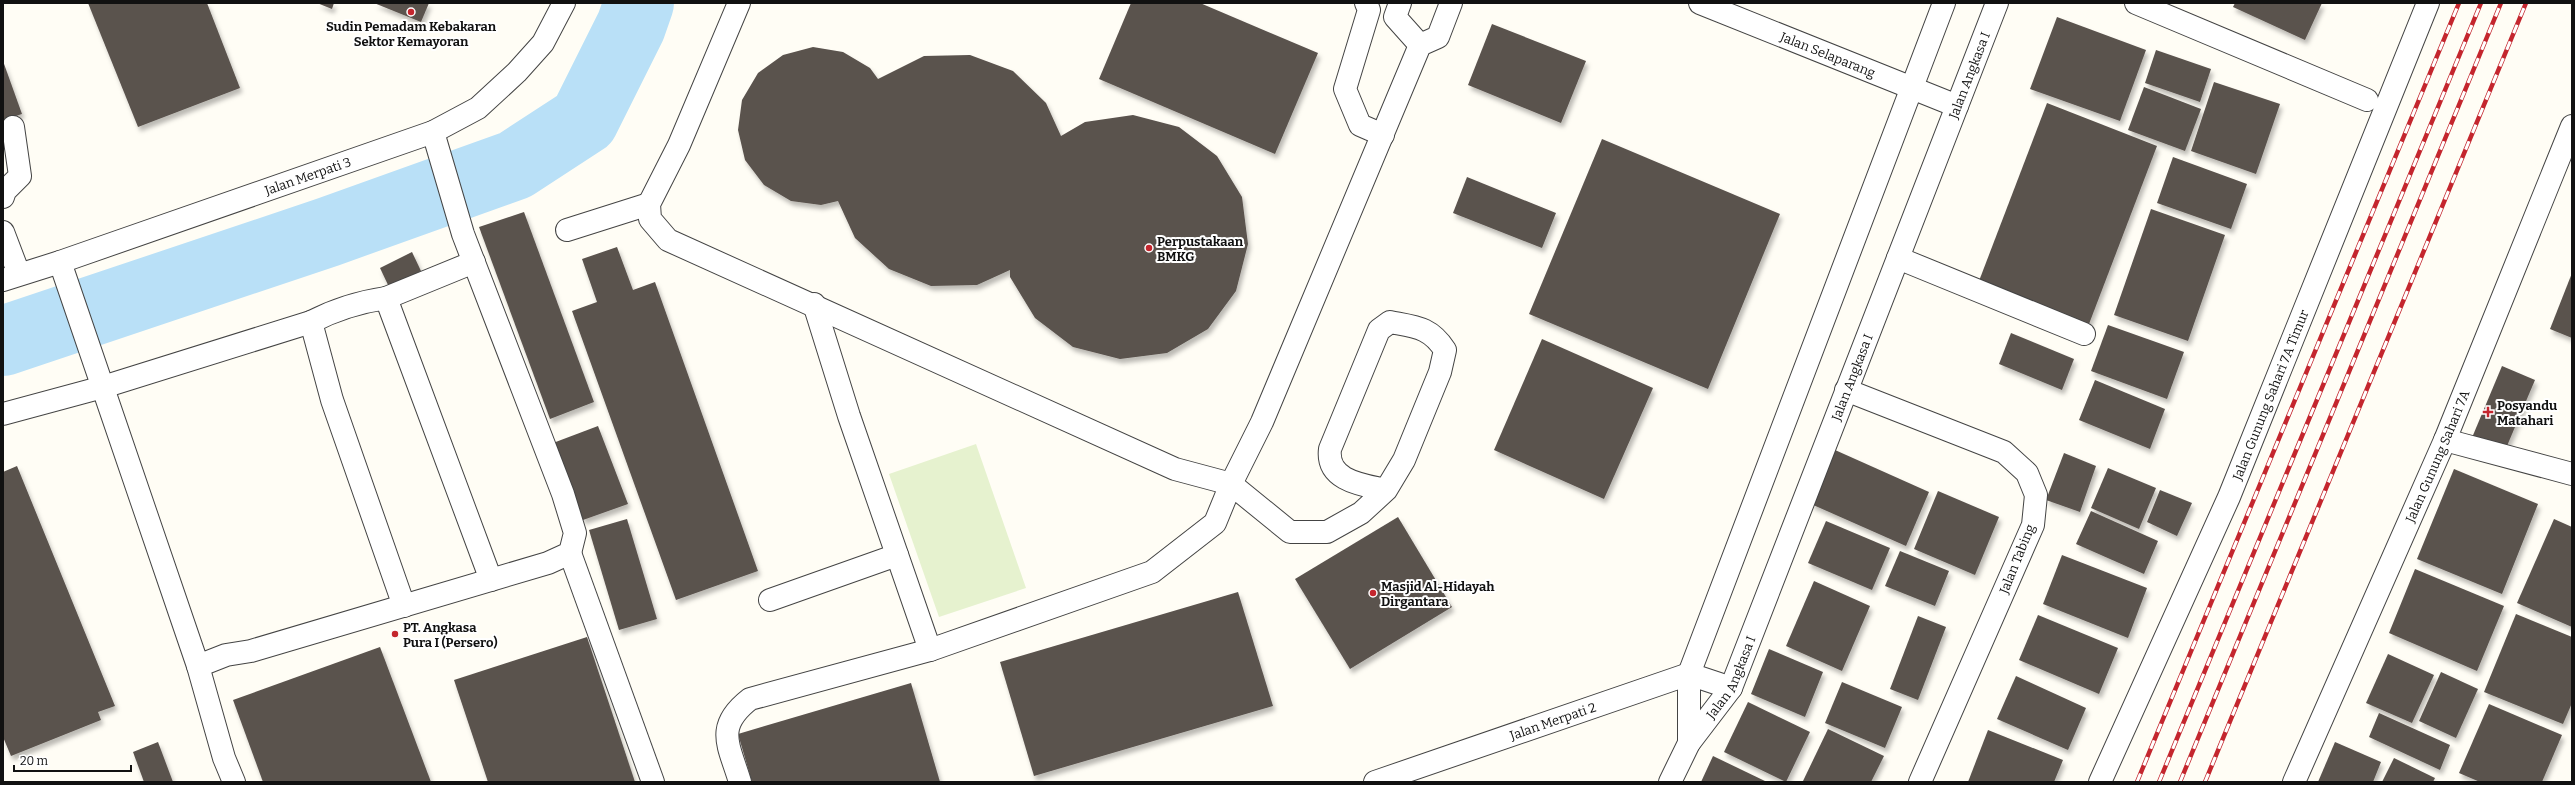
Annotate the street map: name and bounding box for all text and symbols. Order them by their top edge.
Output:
marker: Sudin Pemadam Kebakaran Sektor Kemayoran [406,7,416,17]
place label: Sudin Pemadam Kebakaran Sektor Kemayoran [326,19,497,49]
street label: Jalan Selaparang [1777,28,1878,80]
street label: Jalan Angkasa I [1945,30,1993,122]
street label: Jalan Merpati 3 [262,154,353,198]
place label: Perpustakaan BMKG [1157,234,1244,264]
marker: Perpustakaan BMKG [1144,243,1154,253]
street label: Jalan Gunung Sahari 7A Timur [2229,307,2311,483]
street label: Jalan Angkasa I [1828,332,1875,424]
street label: Jalan Gunung Sahari 7A [2402,387,2472,525]
place label: Posyandu Matahari [2497,398,2557,428]
marker: Posyandu Matahari [2482,406,2494,418]
street label: Jalan Tabing [1996,522,2038,597]
place label: Masjid Al-Hidayah Dirgantara [1381,579,1495,609]
marker: Masjid Al-Hidayah Dirgantara [1368,588,1378,598]
place label: PT. Angkasa Pura I (Persero) [403,620,498,650]
marker: PT. Angkasa Pura I (Persero) [390,629,400,639]
street label: Jalan Angkasa I [1702,634,1758,722]
street label: Jalan Merpati 2 [1507,699,1598,743]
scale bar [14,747,131,773]
text: 20 m [20,754,49,768]

